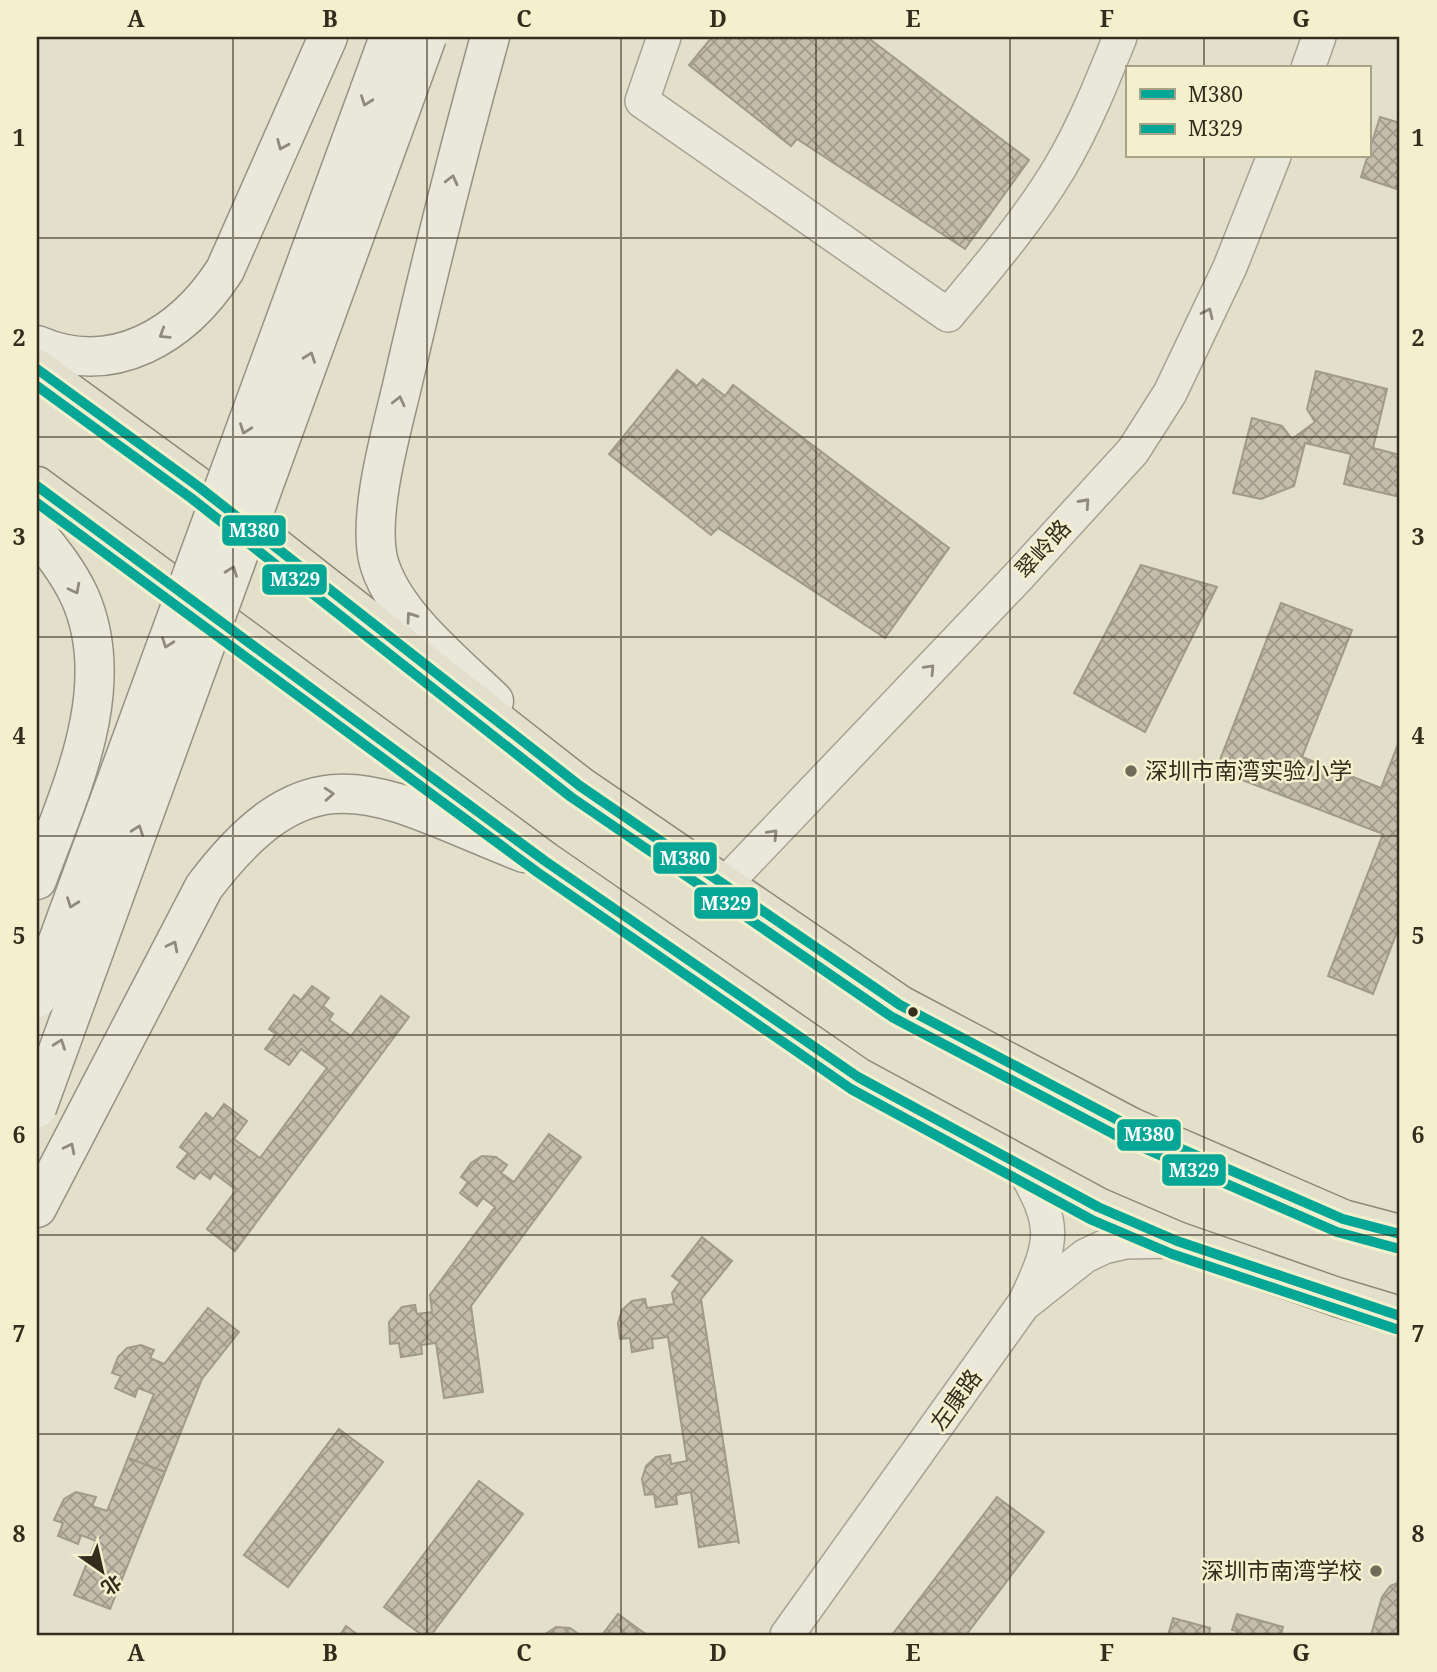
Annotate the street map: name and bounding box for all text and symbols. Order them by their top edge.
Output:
text: A [127,2,145,34]
text: B [322,2,338,34]
text: C [516,2,532,34]
text: D [709,2,727,34]
text: E [905,2,921,34]
text: F [1100,2,1114,34]
text: G [1292,2,1310,34]
legend [1126,66,1370,158]
text: M380 [1188,80,1243,108]
one-way arrow [360,94,374,106]
text: M329 [1188,114,1243,142]
text: 1 [13,121,26,153]
text: 1 [1412,121,1425,153]
one-way arrow [276,137,290,150]
one-way arrow [444,174,459,186]
one-way arrow [1200,308,1214,320]
text: 2 [13,321,26,353]
text: 2 [1412,321,1425,353]
one-way arrow [158,326,171,339]
one-way arrow [302,351,316,363]
one-way arrow [390,395,405,407]
one-way arrow [239,423,253,435]
one-way arrow [1077,498,1090,511]
street label: 翠岭路 [1007,512,1077,585]
line badge: M380 [221,514,287,547]
text: M380 [229,517,279,543]
text: 3 [13,520,26,552]
text: 3 [1412,520,1425,552]
line badge: M329 [261,563,328,596]
one-way arrow [224,565,238,577]
text: M329 [270,566,320,592]
one-way arrow [66,582,80,594]
one-way arrow [407,612,419,625]
one-way arrow [161,637,175,649]
one-way arrow [921,664,934,677]
text: 4 [13,719,26,751]
text: 4 [1412,719,1425,751]
place label: 深圳市南湾实验小学 [1145,754,1352,786]
marker: 深圳市南湾实验小学 [1123,763,1139,779]
one-way arrow [324,787,335,802]
one-way arrow [130,825,144,837]
one-way arrow [764,829,777,842]
line badge: M380 [652,841,718,875]
text: M380 [660,845,710,871]
line badge: M329 [693,886,759,920]
text: M329 [701,890,751,916]
one-way arrow [66,896,80,908]
text: 5 [13,919,26,951]
text: 5 [1412,919,1425,951]
one-way arrow [165,941,179,953]
unlabelled marker [906,1005,920,1019]
one-way arrow [52,1039,66,1051]
text: 6 [13,1118,26,1150]
line badge: M380 [1116,1118,1182,1152]
text: 6 [1412,1118,1425,1150]
text: M380 [1124,1121,1174,1147]
one-way arrow [61,1143,75,1155]
line badge: M329 [1161,1153,1227,1187]
text: M329 [1169,1157,1219,1183]
text: 7 [13,1317,26,1349]
text: 7 [1412,1317,1425,1349]
street label: 左康路 [922,1362,988,1437]
text: 8 [13,1517,26,1549]
text: 8 [1412,1517,1425,1549]
north arrow [66,1536,136,1606]
place label: 深圳市南湾学校 [1201,1554,1362,1586]
marker: 深圳市南湾学校 [1368,1563,1384,1579]
text: 北 [96,1569,127,1601]
text: A [127,1636,145,1668]
text: B [322,1636,338,1668]
text: C [516,1636,532,1668]
text: D [709,1636,727,1668]
text: E [905,1636,921,1668]
text: F [1100,1636,1114,1668]
text: G [1292,1636,1310,1668]

